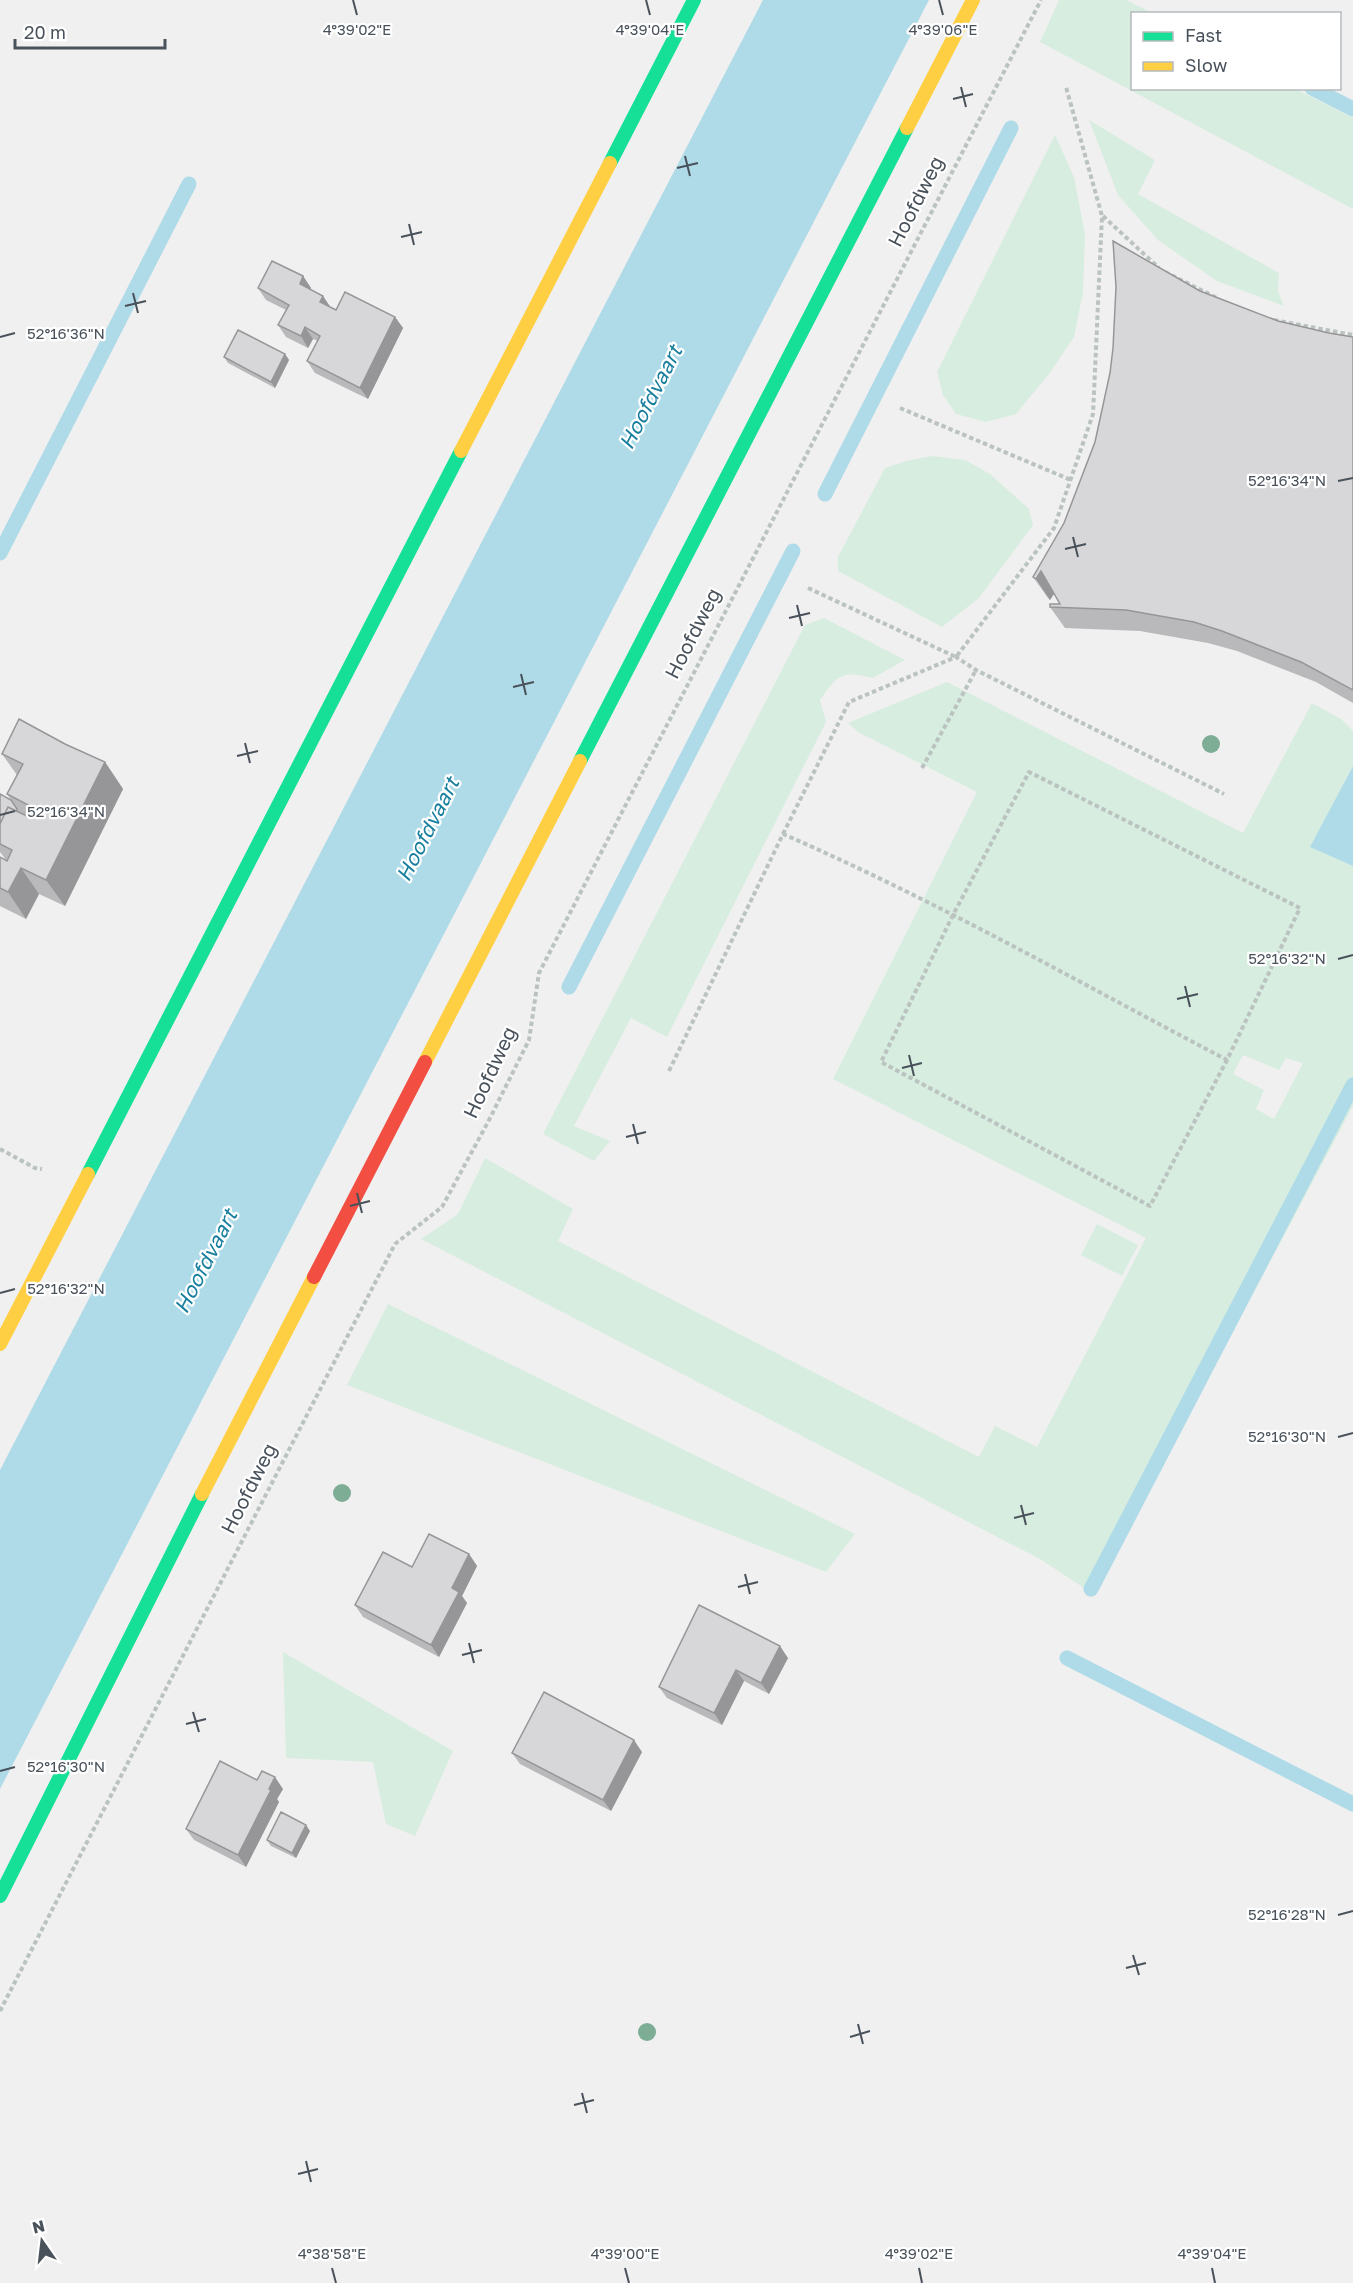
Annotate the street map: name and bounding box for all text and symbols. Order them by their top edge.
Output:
scale bar [15,12,165,50]
legend [1131,12,1341,90]
text: 4°39'02"E [323,20,391,38]
text: 4°39'04"E [616,20,684,38]
text: 4°39'06"E [909,20,977,38]
text: 20 m [24,21,66,43]
text: Fast [1185,24,1222,46]
text: Slow [1185,54,1228,76]
street label: Hoofdweg [882,152,948,250]
text: 52°16'36"N [27,324,105,342]
water label: Hoofdvaart [613,338,688,453]
text: 52°16'34"N [1248,471,1326,489]
street label: Hoofdweg [659,584,725,682]
water label: Hoofdvaart [390,770,465,885]
text: 52°16'34"N [27,802,105,820]
text: 52°16'32"N [1248,949,1326,967]
street label: Hoofdweg [457,1022,521,1122]
water label: Hoofdvaart [168,1202,243,1317]
text: 52°16'32"N [27,1279,105,1297]
text: 52°16'30"N [1248,1427,1326,1445]
street label: Hoofdweg [215,1439,281,1537]
text: 52°16'30"N [27,1757,105,1775]
text: 52°16'28"N [1248,1905,1326,1923]
north arrow [12,2211,72,2271]
text: N [30,2215,47,2238]
text: 4°38'58"E [298,2244,366,2262]
text: 4°39'00"E [590,2244,660,2262]
text: 4°39'02"E [885,2244,953,2262]
text: 4°39'04"E [1178,2244,1246,2262]

